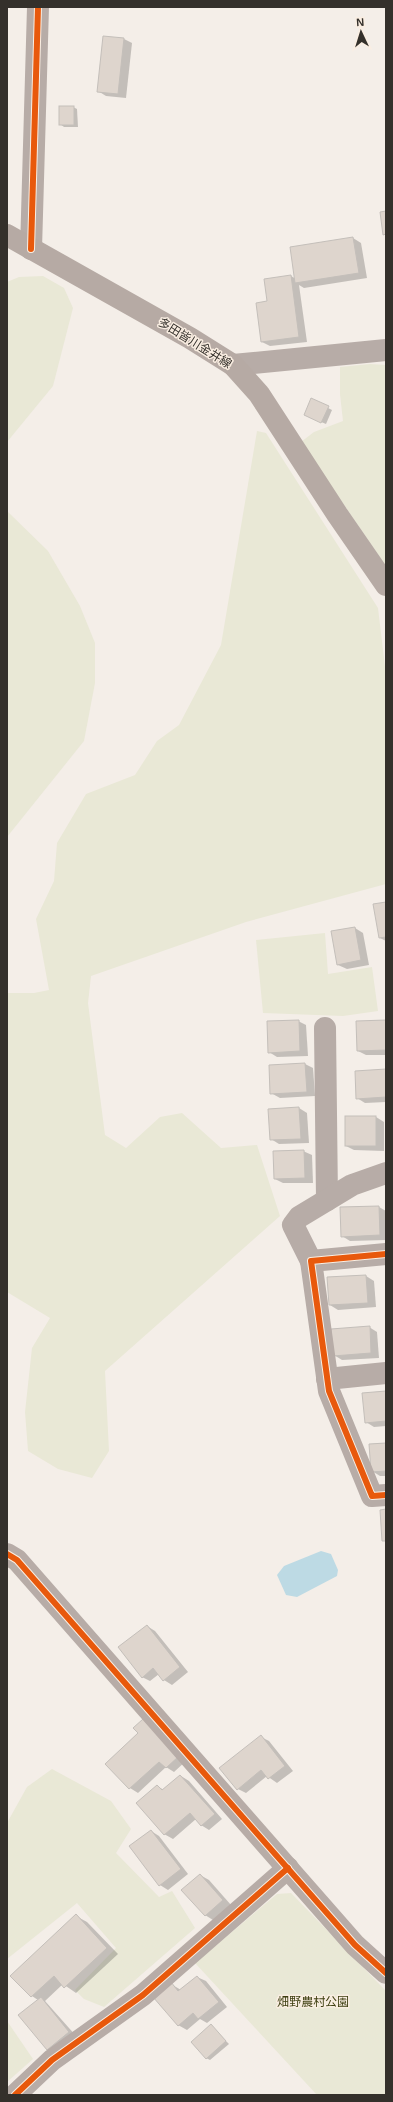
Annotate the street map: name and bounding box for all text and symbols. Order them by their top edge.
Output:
north arrow [341,12,381,52]
text: N [356,16,365,28]
street label: 多田皆川金井線 [156,315,234,371]
park label: 畑野農村公園 [277,1995,349,2009]

